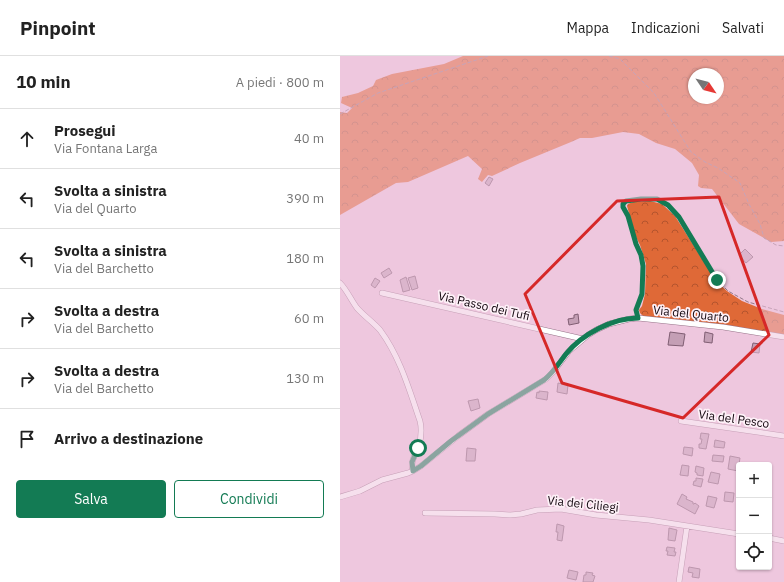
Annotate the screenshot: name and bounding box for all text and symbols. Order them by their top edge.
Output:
text: Pinpoint [20,16,96,40]
text: Mappa [567,19,609,37]
text: Indicazioni [631,19,700,37]
text: Salvati [722,19,764,37]
north arrow [688,68,724,104]
text: 10 min [16,71,71,93]
text: A piedi · 800 m [236,74,324,91]
text: Prosegui [54,121,116,140]
icon: ahead [16,128,38,150]
text: 40 m [294,130,324,147]
text: Via Fontana Larga [54,140,157,157]
text: Svolta a sinistra [54,181,167,200]
icon: left [16,188,38,210]
text: 390 m [286,190,324,207]
text: Via del Quarto [54,200,137,217]
text: Svolta a sinistra [54,241,167,260]
icon: left [16,248,38,270]
text: 180 m [286,250,324,267]
text: Via del Barchetto [54,260,154,277]
route end [708,271,726,289]
street label: Via Passo dei Tufi [437,288,531,323]
text: Svolta a destra [54,301,159,320]
street label: Via del Quarto [652,302,730,325]
icon: right [16,308,38,330]
text: 60 m [294,310,324,327]
text: Via del Barchetto [54,320,154,337]
text: Svolta a destra [54,361,159,380]
icon: right [16,368,38,390]
text: 130 m [286,370,324,387]
text: Via del Barchetto [54,380,154,397]
street label: Via del Pesco [698,406,771,431]
icon: arrive [16,428,38,450]
text: Arrivo a destinazione [54,429,203,448]
route start [409,439,427,457]
map controls [736,462,772,570]
button: + [736,462,772,498]
button: Salva [16,480,166,518]
button: Condividi [174,480,324,518]
street label: Via dei Ciliegi [547,492,619,515]
button: − [736,498,772,534]
button: locate [736,534,772,570]

